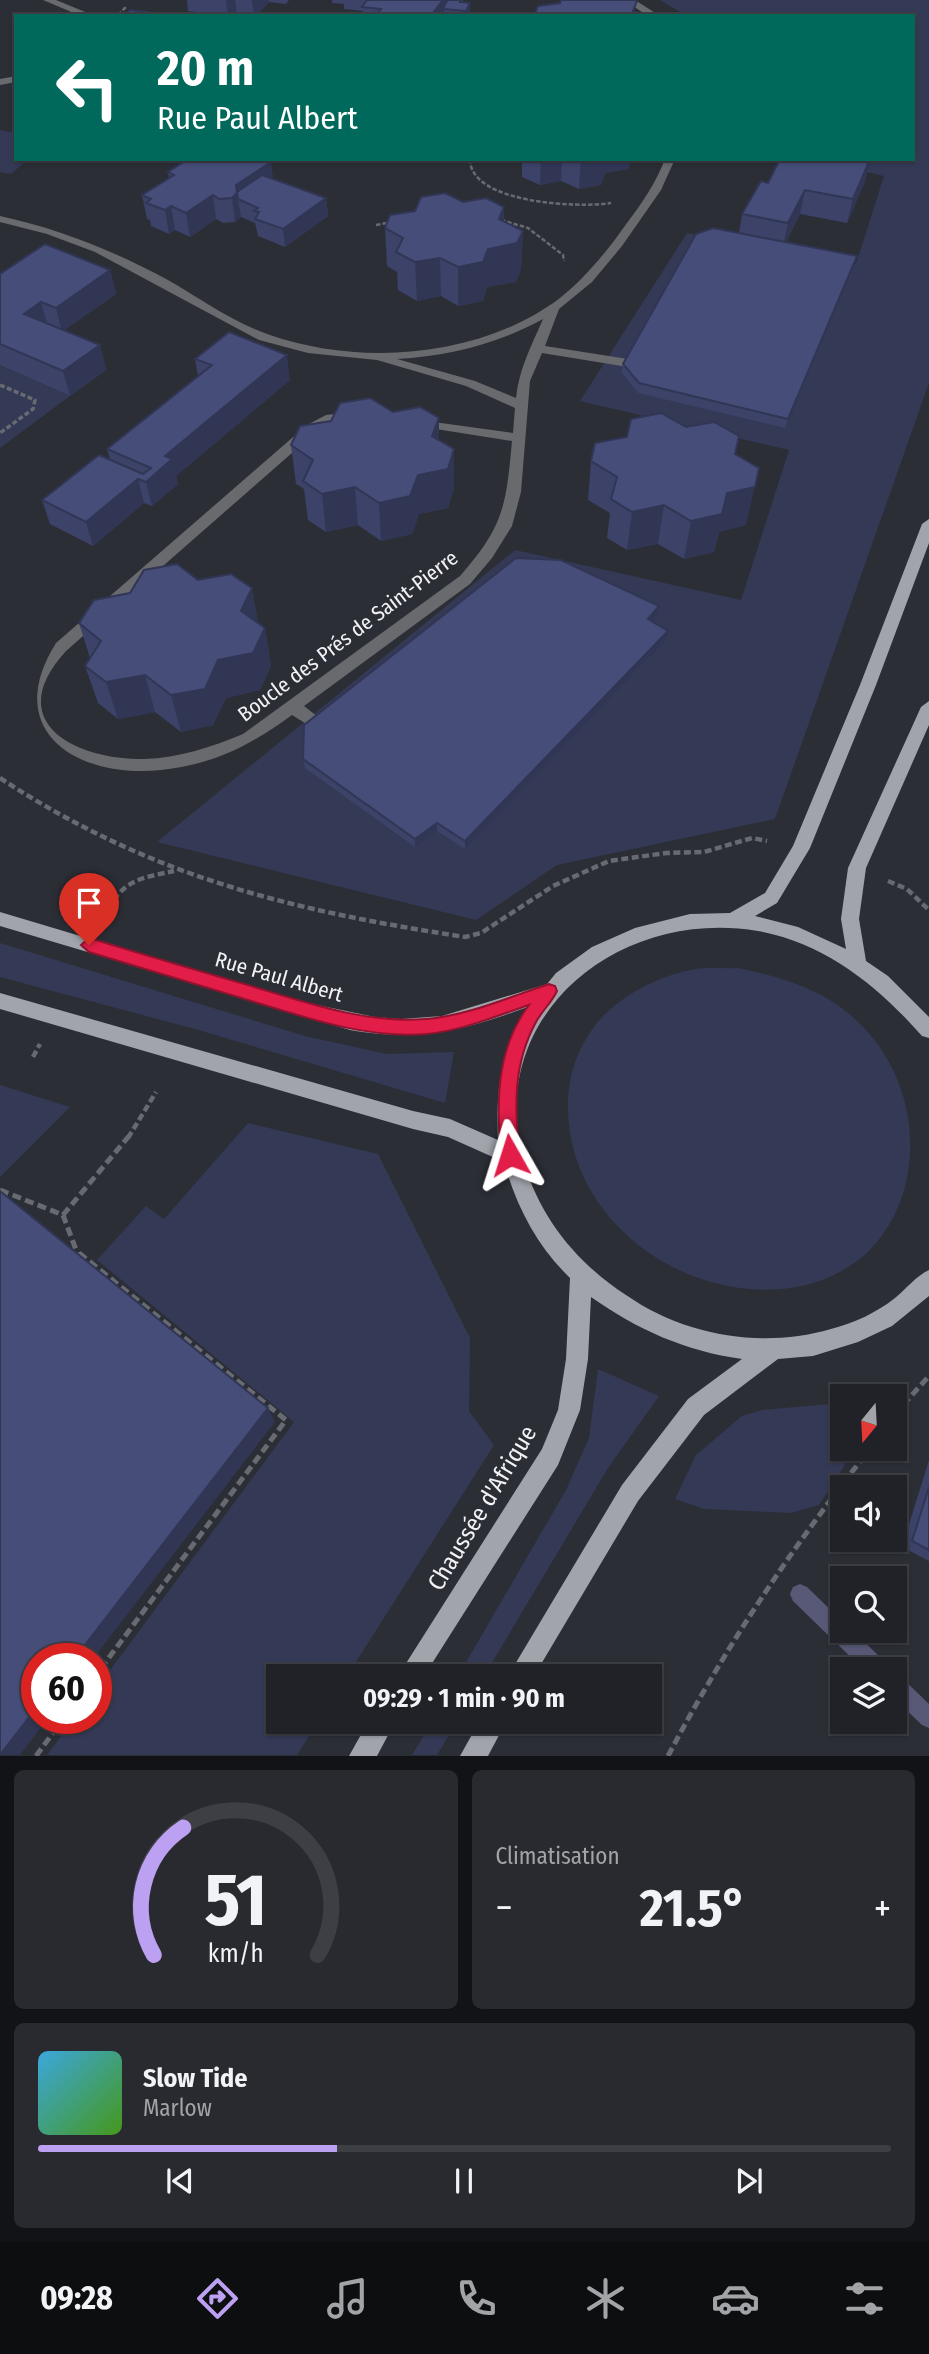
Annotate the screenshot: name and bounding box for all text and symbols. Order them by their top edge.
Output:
text: 20 m [157,39,254,98]
icon: left [42,42,133,133]
text: Rue Paul Albert [157,99,358,137]
street label: Boucle des Prés de Saint-Pierre [233,545,463,727]
pin [59,873,119,945]
icon: arrive [70,884,108,922]
street label: Rue Paul Albert [212,946,346,1008]
position arrow [473,1118,547,1192]
north arrow [830,1384,906,1461]
map controls [830,1384,907,1734]
street label: Chaussée d'Afrique [422,1421,542,1595]
button: sound [830,1475,907,1552]
button: search [830,1566,907,1643]
speed limit sign: 60 [21,1643,112,1734]
button: layers [830,1657,907,1734]
text: 09:29 · 1 min · 90 m [363,1683,565,1714]
text: Climatisation [496,1842,620,1870]
text: 51 [204,1858,267,1945]
text: 21.5° [640,1877,747,1940]
text: − [496,1885,513,1931]
text: + [874,1885,891,1931]
text: km/h [208,1939,264,1969]
text: Slow Tide [143,2063,247,2094]
text: Marlow [143,2094,212,2122]
icon: previous [161,2162,199,2200]
icon: pause [445,2162,483,2200]
icon: next [730,2162,768,2200]
icon: directions [193,2274,242,2323]
icon: music [323,2274,372,2323]
icon: phone [452,2274,501,2323]
icon: climate [581,2274,630,2323]
icon: car [711,2274,760,2323]
icon: filters [840,2274,889,2323]
text: 09:28 [40,2279,113,2317]

